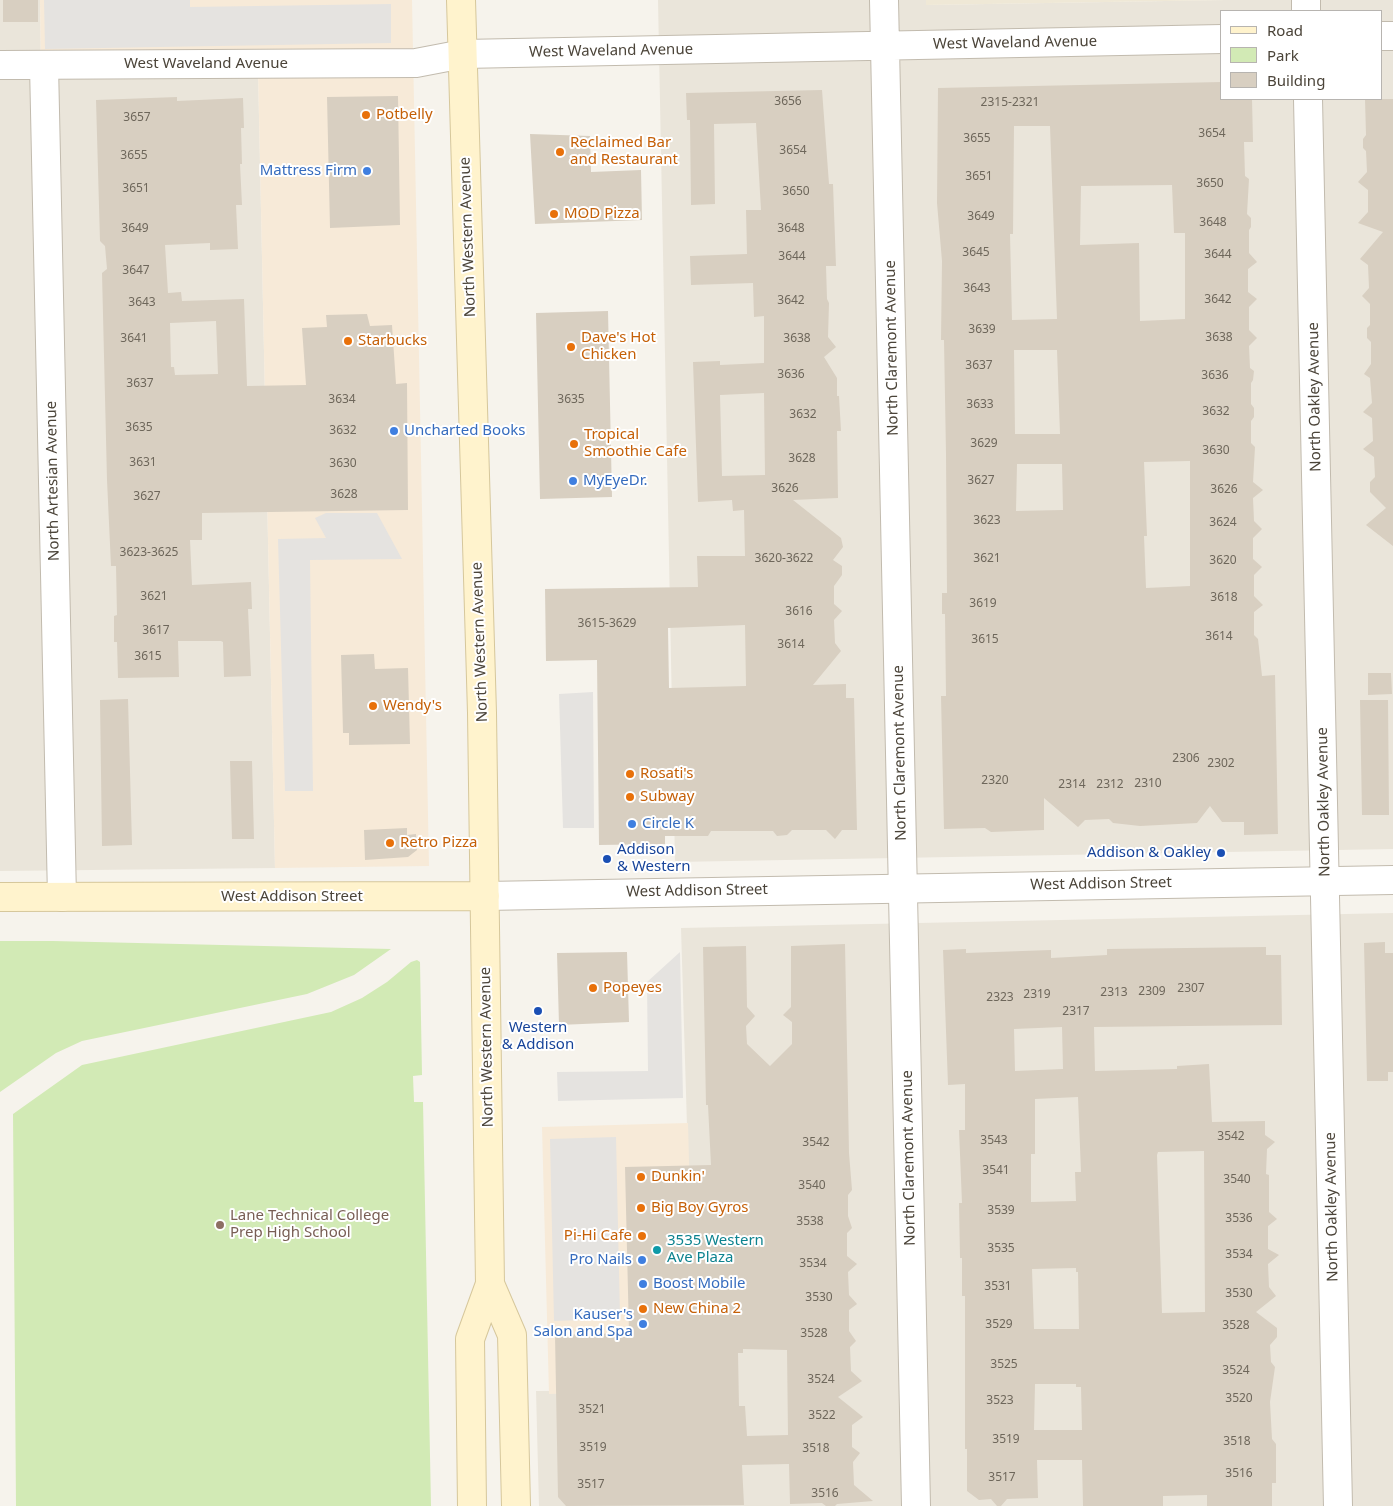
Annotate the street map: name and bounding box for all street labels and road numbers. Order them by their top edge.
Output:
street label: West Waveland Avenue [933,33,1097,53]
street label: West Waveland Avenue [529,41,693,61]
street label: West Waveland Avenue [124,55,288,73]
street label: North Western Avenue [456,157,480,317]
street label: North Claremont Avenue [881,260,903,436]
street label: North Oakley Avenue [1305,322,1325,472]
street label: North Artesian Avenue [43,401,63,561]
street label: North Western Avenue [468,562,492,722]
street label: North Claremont Avenue [889,665,911,841]
street label: North Oakley Avenue [1314,727,1334,877]
street label: West Addison Street [1030,874,1172,894]
street label: West Addison Street [626,881,768,901]
street label: West Addison Street [221,888,363,906]
street label: North Western Avenue [477,967,497,1127]
street label: North Claremont Avenue [898,1070,920,1246]
street label: North Oakley Avenue [1322,1132,1342,1282]

